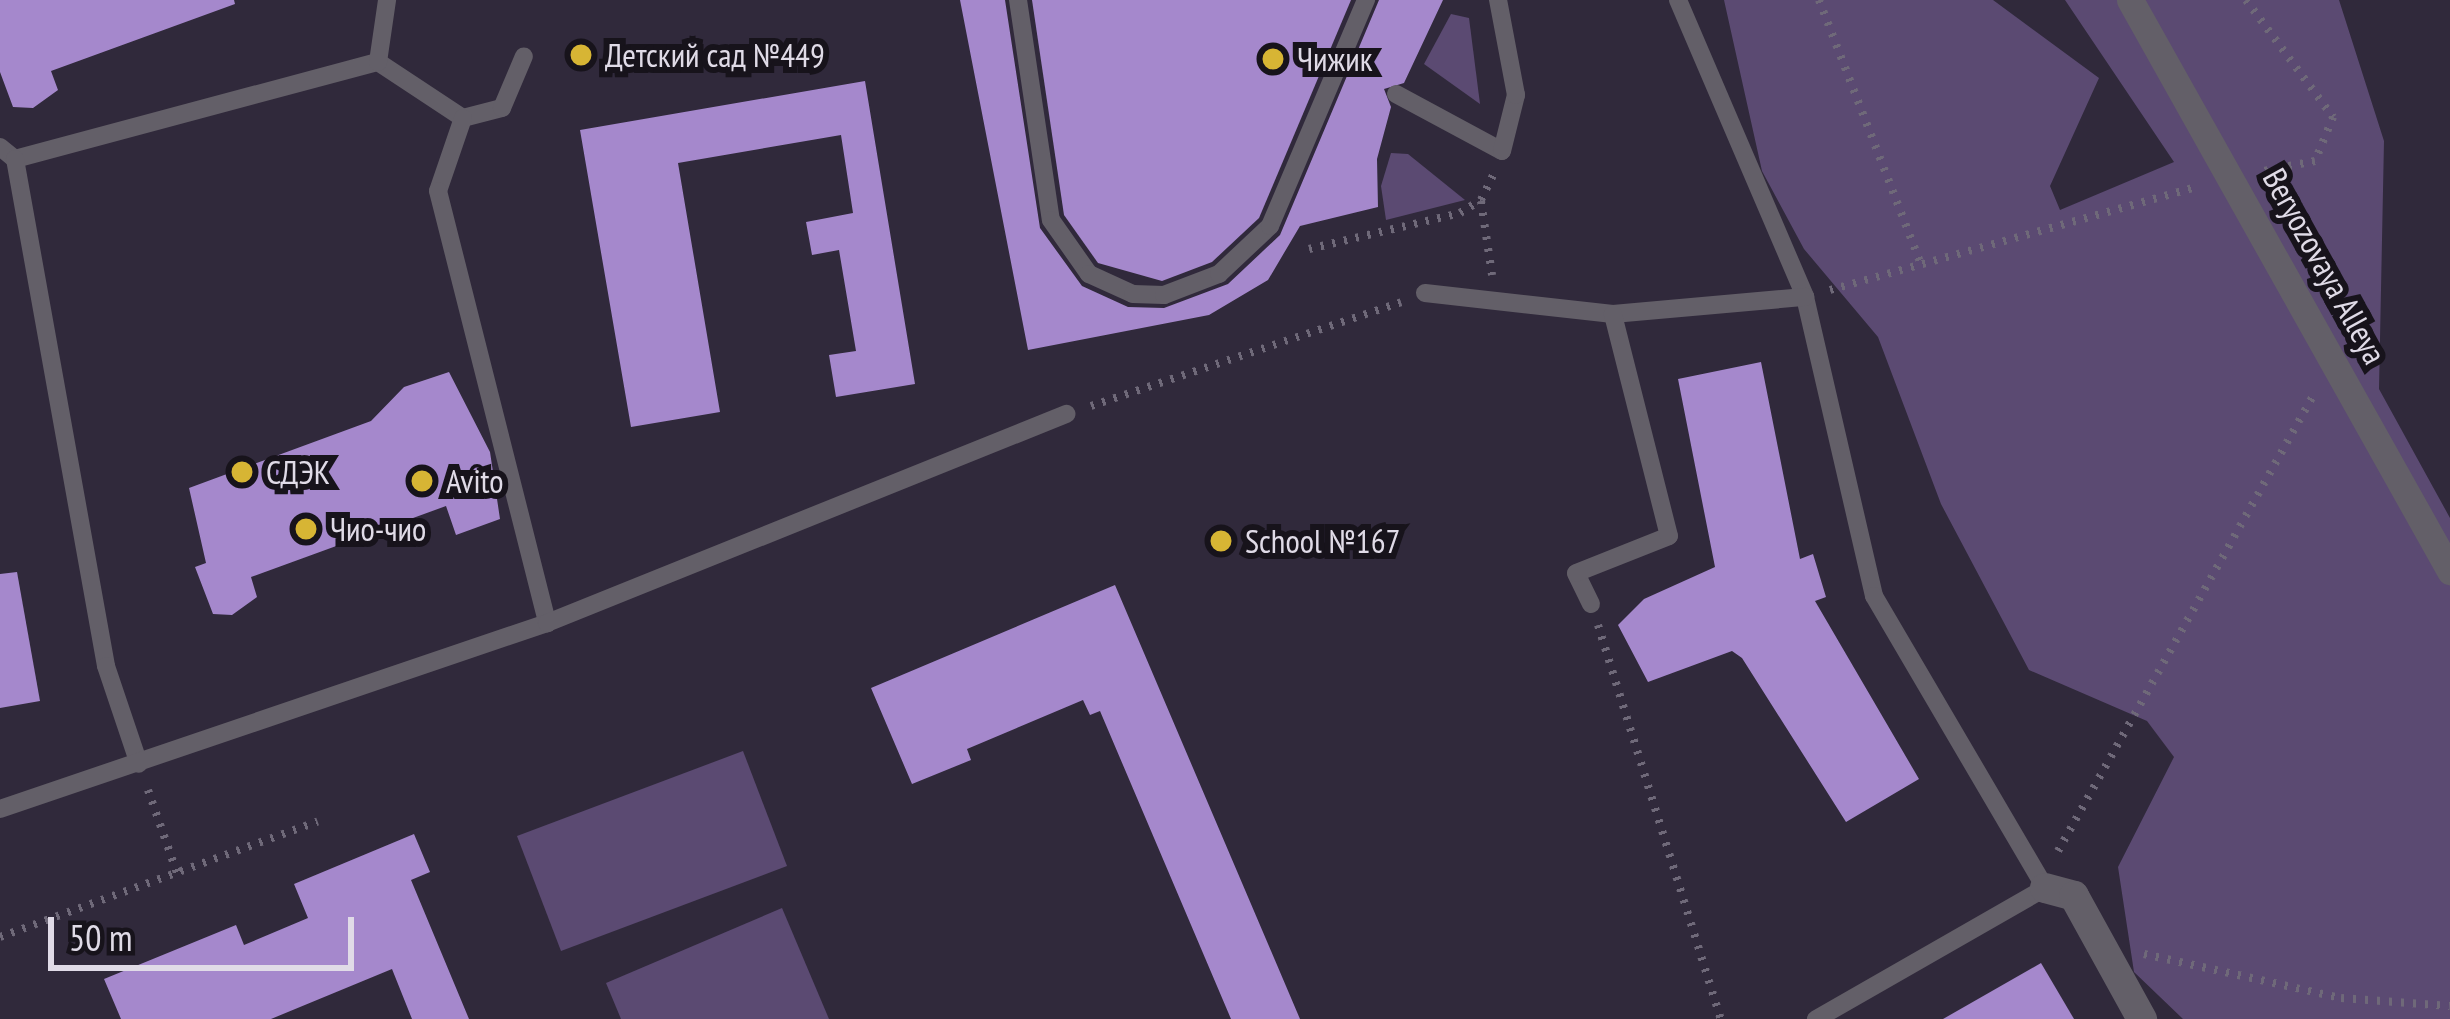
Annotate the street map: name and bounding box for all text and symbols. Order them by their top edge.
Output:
place label: Детский сад №449 [605,35,825,75]
place label: Чижик [1297,39,1373,79]
marker: Детский сад №449 [568,42,594,68]
marker: Чижик [1260,46,1286,72]
street label: Beryozovaya Alleya [2255,161,2395,371]
place label: СДЭК [266,452,330,492]
marker: СДЭК [229,459,255,485]
place label: Avito [446,461,504,501]
marker: Avito [409,468,435,494]
place label: Чио-чио [330,509,426,549]
marker: Чио-чио [293,516,319,542]
place label: School №167 [1245,521,1400,561]
marker: School №167 [1208,528,1234,554]
scale bar [54,893,360,967]
text: 50 m [69,914,132,961]

